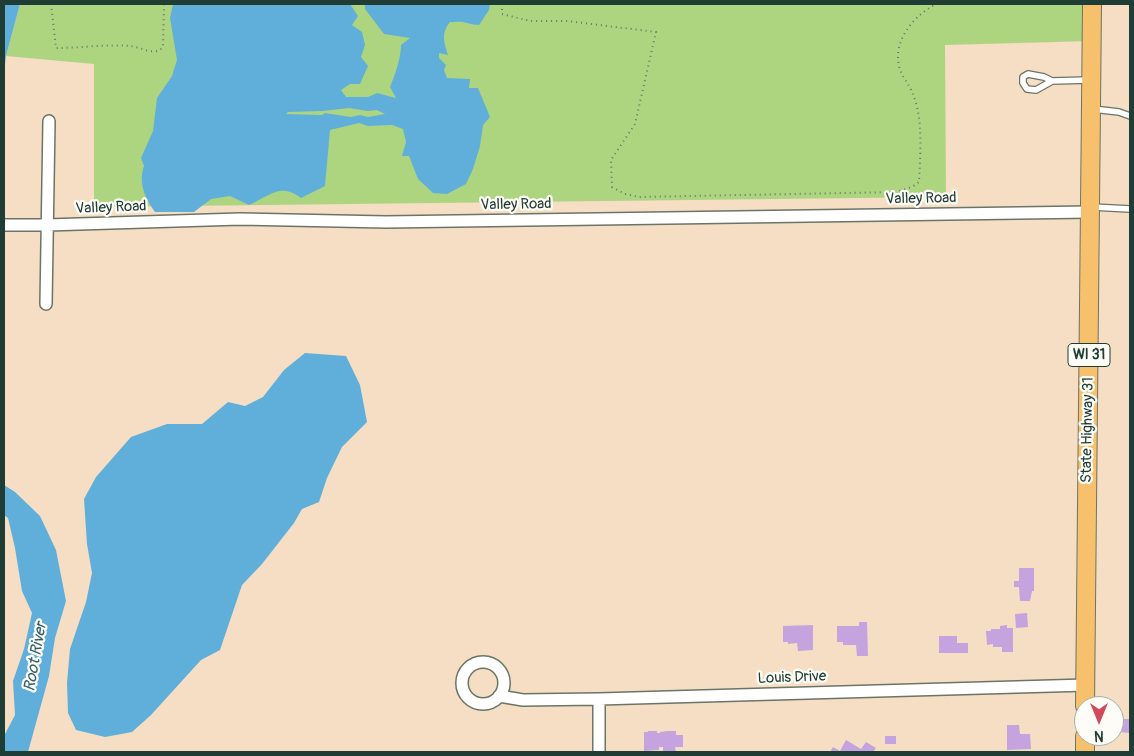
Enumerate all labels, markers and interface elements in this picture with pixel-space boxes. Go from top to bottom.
street label: Valley Road [885,189,957,209]
street label: Valley Road [480,195,552,215]
street label: Valley Road [75,198,147,218]
road number: WI 31 [1068,344,1110,366]
street label: State Highway 31 [1078,377,1098,483]
water label: Root River [20,621,52,693]
street label: Louis Drive [757,668,827,688]
north arrow [1074,696,1124,746]
text: N [1094,727,1104,744]

